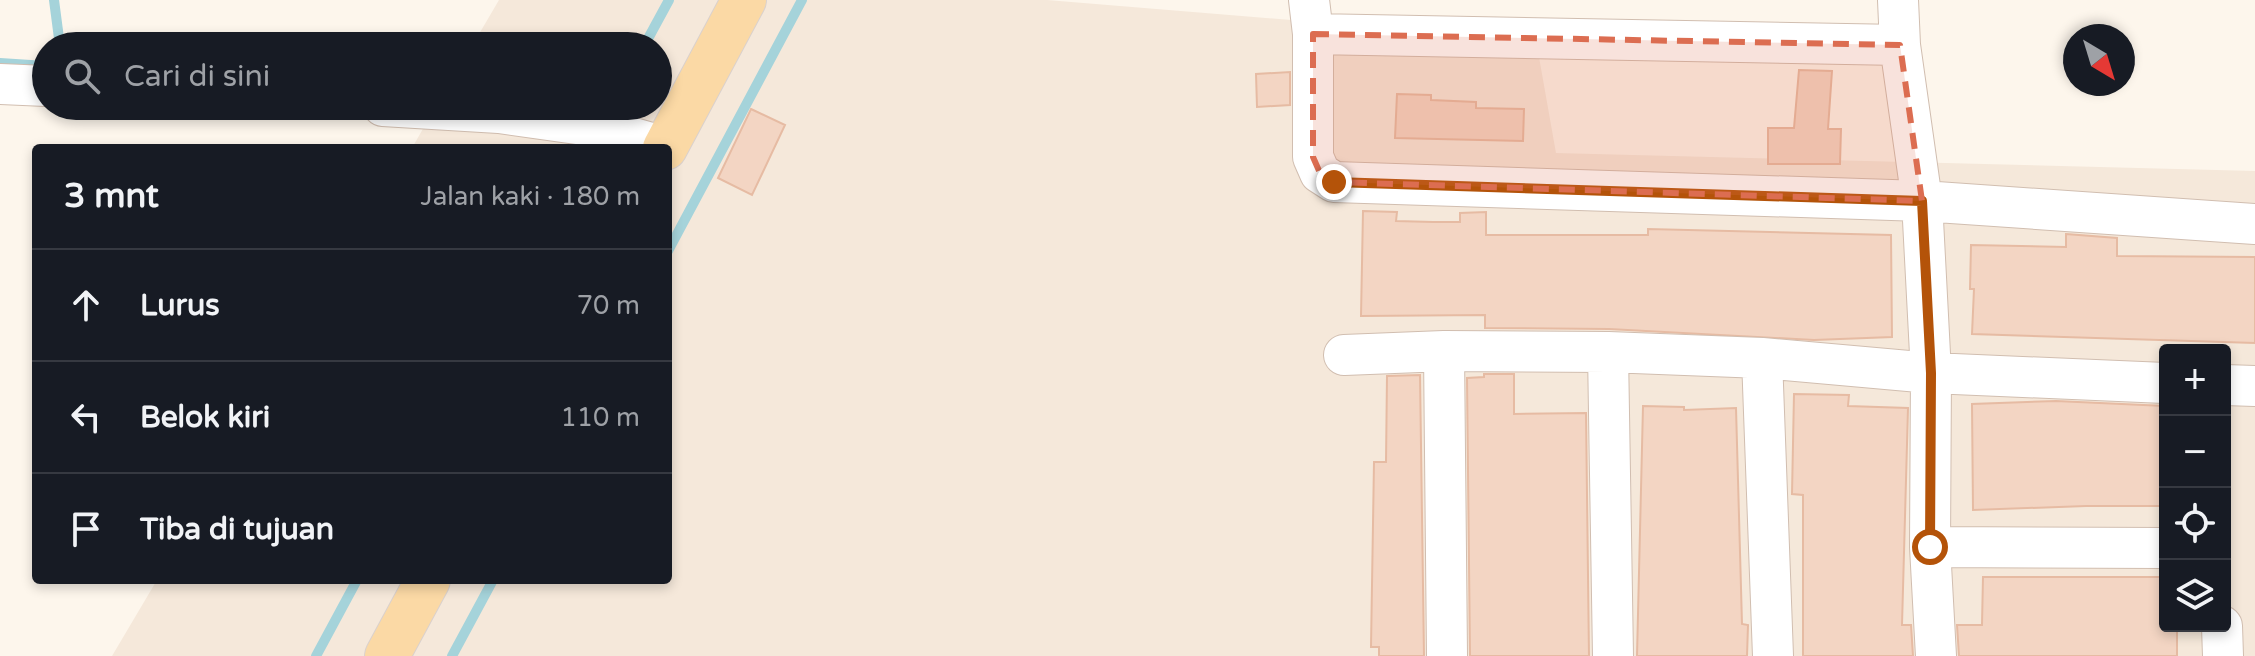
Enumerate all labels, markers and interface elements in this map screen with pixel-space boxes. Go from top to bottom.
north arrow [2063,24,2135,96]
search box [32,32,672,120]
icon: search [60,54,104,98]
text: Cari di sini [124,58,270,95]
route end [1316,164,1352,200]
text: 3 mnt [64,176,159,217]
text: Jalan kaki · 180 m [421,181,640,212]
icon: ahead [64,283,108,327]
text: Lurus [140,287,220,324]
text: 70 m [577,290,640,321]
map controls [2159,344,2231,632]
button: + [2159,344,2231,416]
icon: left [64,395,108,439]
text: Belok kiri [140,399,270,436]
text: 110 m [560,402,640,433]
button: − [2159,416,2231,488]
button: locate [2159,488,2231,560]
icon: arrive [64,507,108,551]
text: Tiba di tujuan [140,511,334,548]
route start [1912,529,1948,565]
button: layers [2159,560,2231,632]

